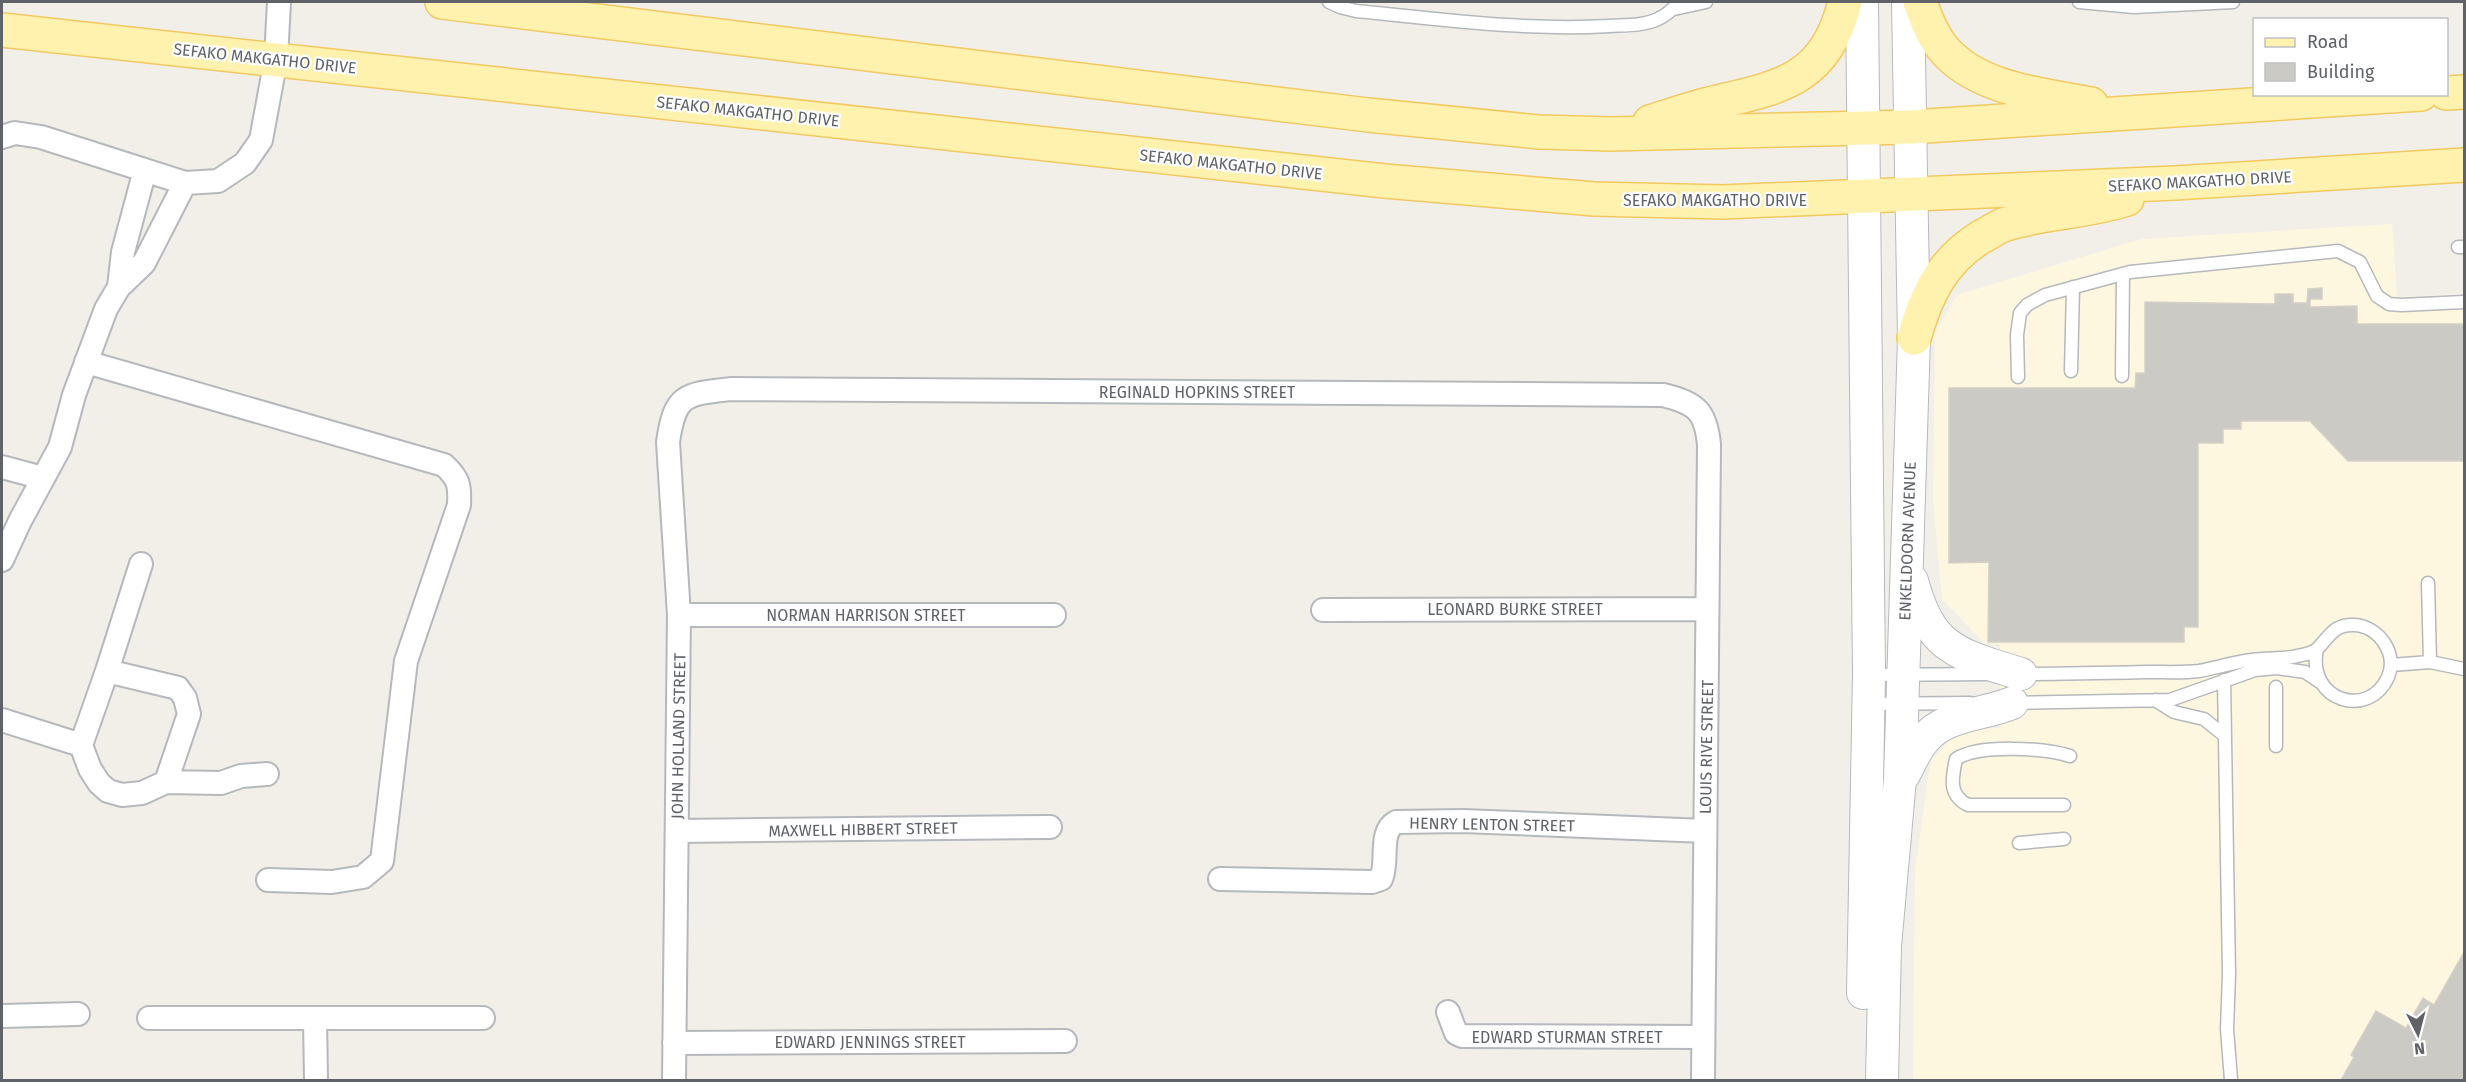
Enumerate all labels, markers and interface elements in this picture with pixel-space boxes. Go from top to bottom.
legend [2253,18,2448,96]
text: Road [2307,31,2349,53]
street label: SEFAKO MAKGATHO DRIVE [172,39,357,78]
text: Building [2307,61,2375,83]
street label: SEFAKO MAKGATHO DRIVE [655,92,840,131]
street label: SEFAKO MAKGATHO DRIVE [1138,145,1323,184]
street label: SEFAKO MAKGATHO DRIVE [2108,167,2292,196]
street label: SEFAKO MAKGATHO DRIVE [1623,191,1807,210]
street label: REGINALD HOPKINS STREET [1099,383,1296,402]
street label: ENKELDOORN AVENUE [1895,461,1920,621]
street label: LEONARD BURKE STREET [1427,600,1604,619]
street label: NORMAN HARRISON STREET [766,606,966,625]
street label: JOHN HOLLAND STREET [668,652,689,819]
street label: LOUIS RIVE STREET [1696,679,1717,814]
street label: HENRY LENTON STREET [1409,814,1576,835]
street label: MAXWELL HIBBERT STREET [768,818,959,841]
north arrow [2388,1004,2448,1064]
street label: EDWARD STURMAN STREET [1472,1028,1663,1047]
street label: EDWARD JENNINGS STREET [774,1033,966,1052]
text: N [2413,1038,2426,1058]

